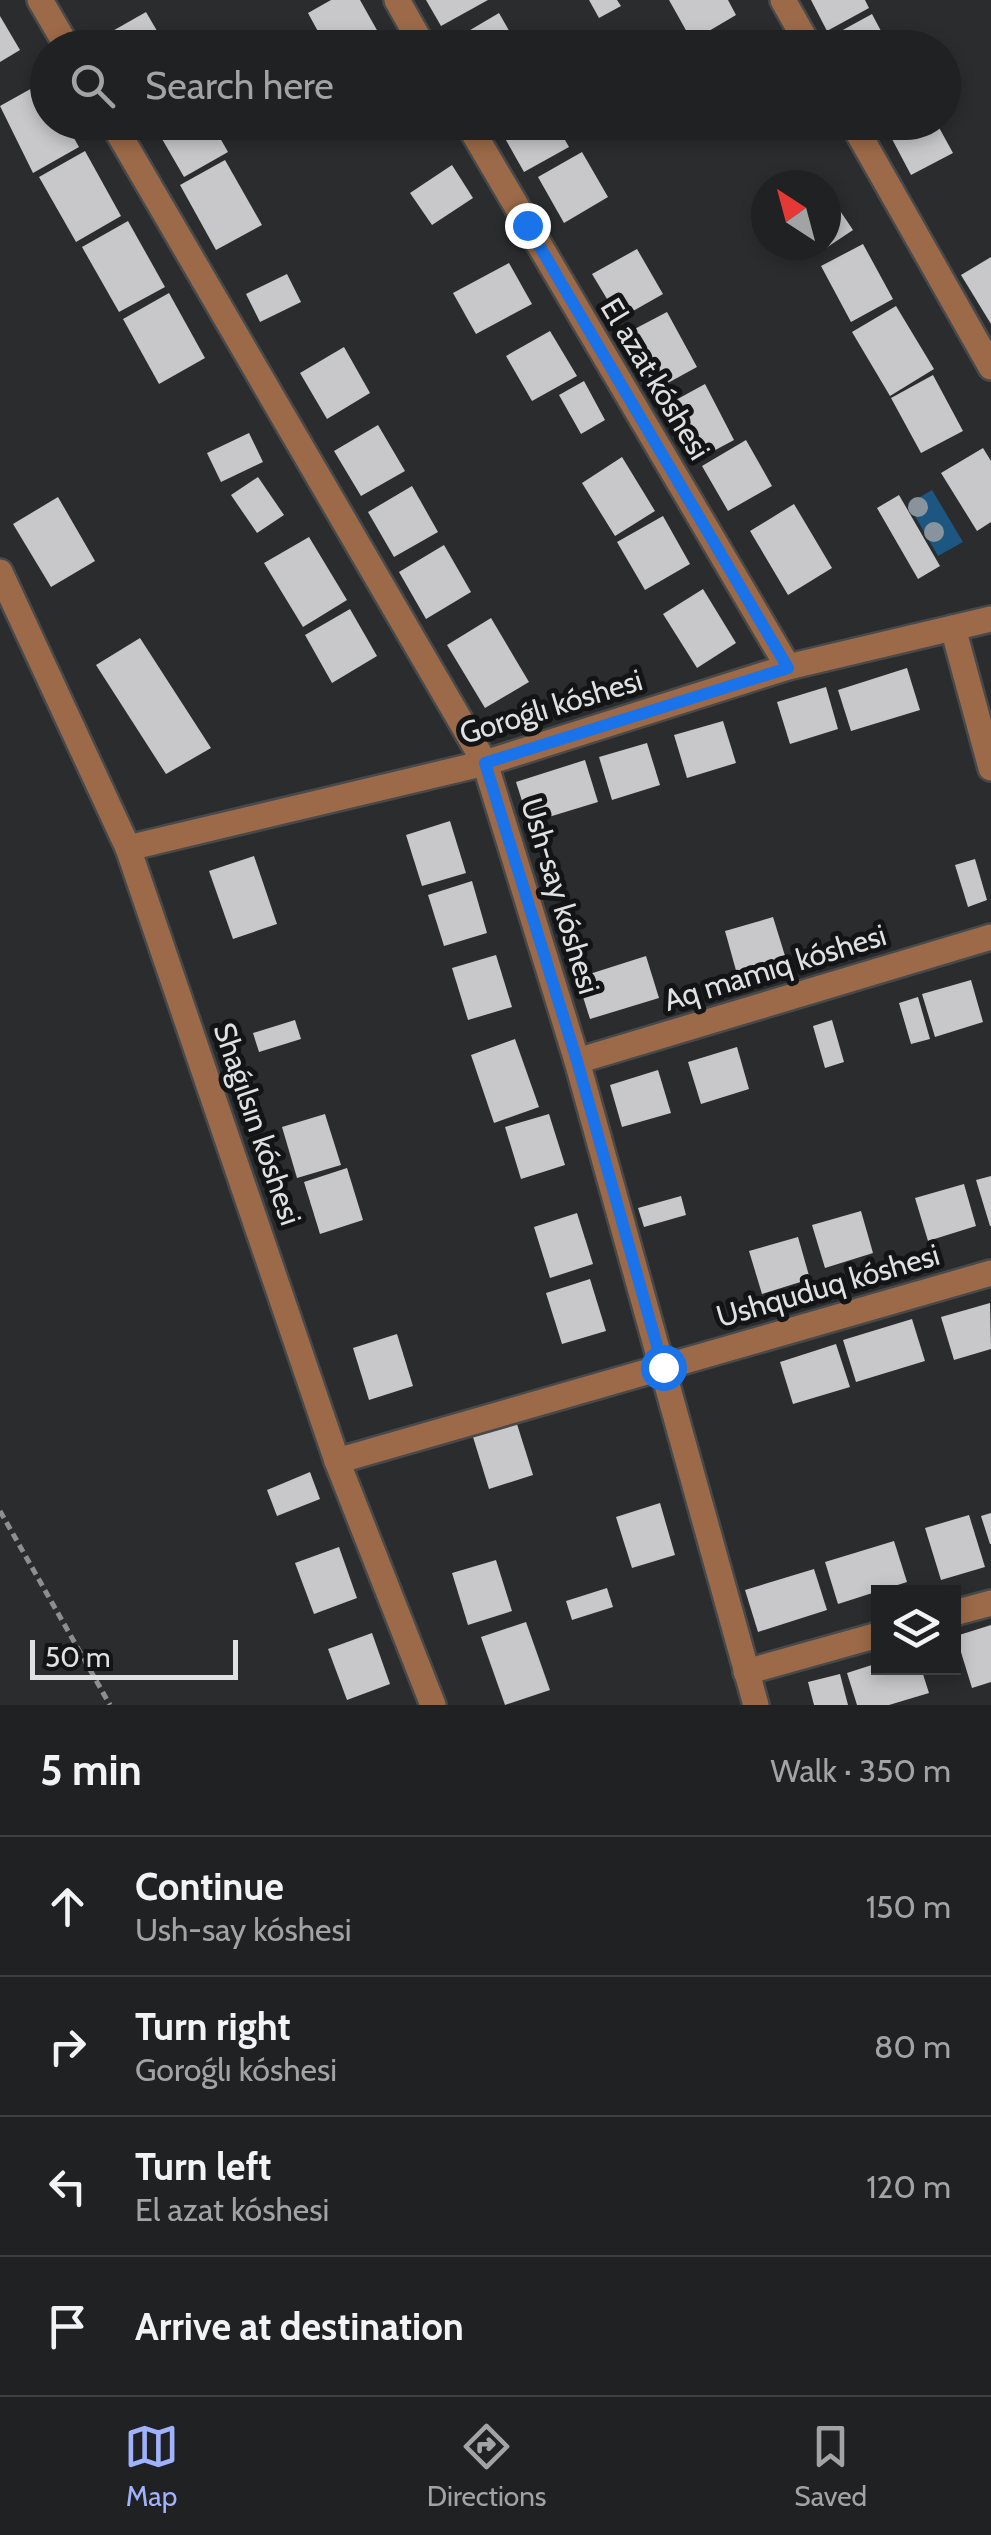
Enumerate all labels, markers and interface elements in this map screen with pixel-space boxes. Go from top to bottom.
search box [30,30,961,140]
icon: search [65,58,120,113]
text: Search here [145,62,334,109]
north arrow [751,170,841,260]
route end [505,203,551,249]
street label: El azat kóshesi [593,291,718,466]
street label: Goroǵlı kóshesi [455,661,647,752]
street label: Ush-say kóshesi [513,793,608,998]
street label: Aq mamıq kóshesi [659,916,891,1019]
street label: Shaǵılsın kóshesi [206,1018,309,1230]
street label: Ushquduq kóshesi [712,1236,944,1335]
route start [641,1345,687,1391]
map controls [871,1585,961,1675]
button: layers [871,1585,961,1675]
scale bar [30,1635,238,1680]
text: 50 m [45,1640,111,1674]
text: 5 min [40,1744,142,1796]
text: Walk · 350 m [771,1751,951,1790]
text: Continue [135,1863,284,1910]
icon: ahead [40,1879,95,1934]
text: 150 m [866,1887,951,1926]
text: Ush-say kóshesi [135,1910,351,1949]
text: Turn right [135,2003,291,2050]
icon: right [40,2019,95,2074]
text: 80 m [874,2027,951,2066]
text: Goroǵlı kóshesi [135,2050,337,2089]
text: Turn left [135,2143,271,2190]
icon: left [40,2159,95,2214]
text: 120 m [866,2167,951,2206]
text: El azat kóshesi [135,2190,329,2229]
icon: arrive [40,2299,95,2354]
text: Arrive at destination [135,2303,464,2350]
tab: Map [124,2419,179,2513]
tab: Directions [427,2419,546,2513]
tab: Saved [794,2419,867,2513]

